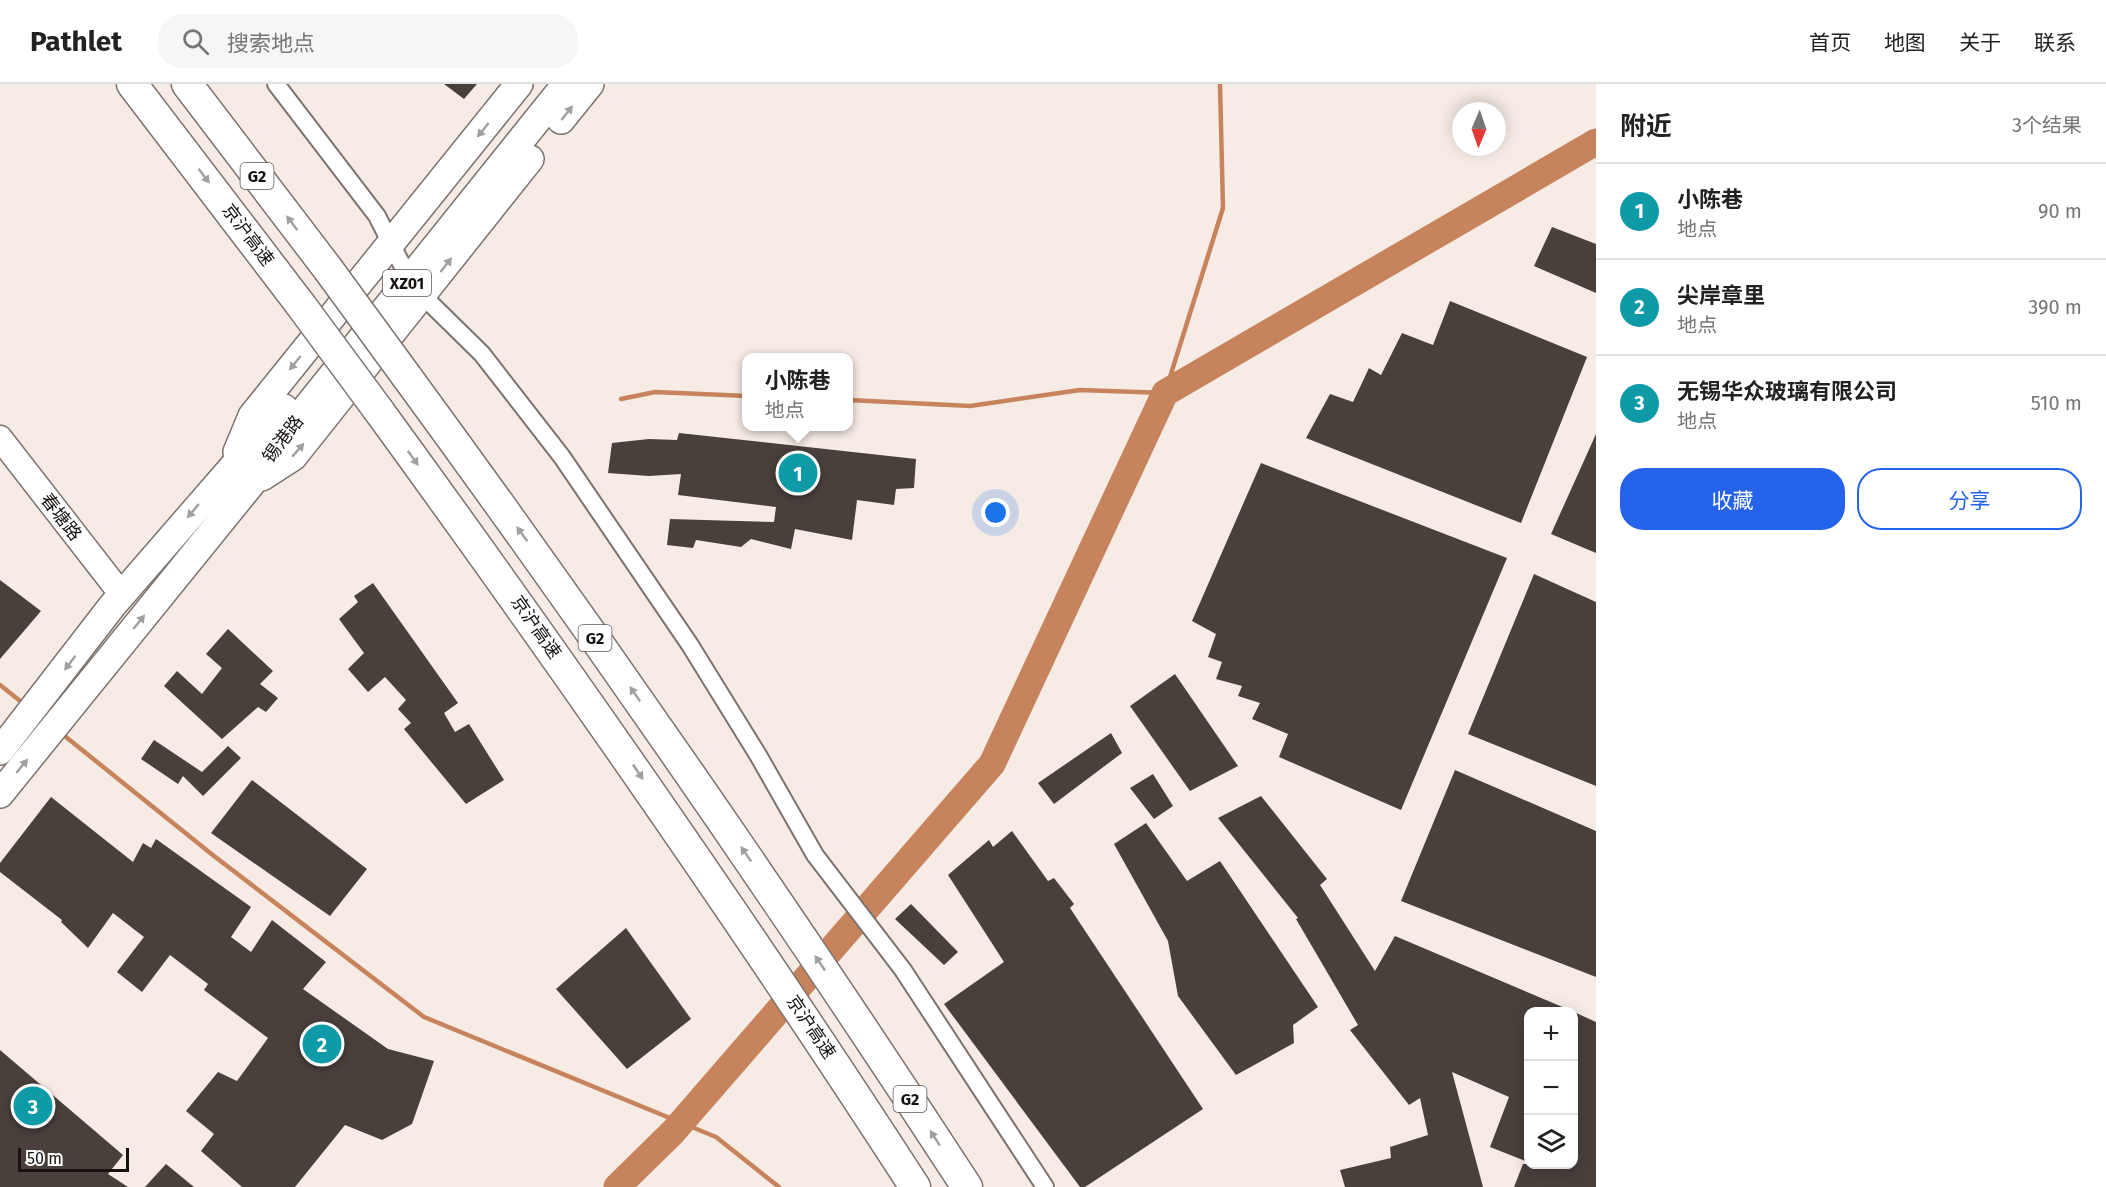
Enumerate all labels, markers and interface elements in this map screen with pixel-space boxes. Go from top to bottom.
search box [158,14,578,68]
text: Pathlet [30,25,122,58]
icon: search [179,25,212,58]
text: 搜索地点 [227,30,315,57]
text: 首页 [1809,30,1851,56]
text: 地图 [1884,30,1926,56]
text: 关于 [1959,30,2001,56]
text: 联系 [2034,30,2076,56]
north arrow [1452,102,1506,156]
one-way arrow [560,105,573,120]
text: 附近 [1620,111,1672,142]
text: 3个结果 [2012,113,2082,137]
one-way arrow [477,122,489,137]
road number: G2 [240,163,274,189]
one-way arrow [197,169,209,184]
text: 小陈巷 [1677,186,1743,213]
text: 1 [1635,199,1644,223]
text: 90 m [2038,199,2082,223]
street label: 京沪高速 [218,200,278,270]
one-way arrow [287,215,299,230]
text: 地点 [1677,217,1717,241]
one-way arrow [439,258,451,273]
road number: XZ01 [383,270,431,296]
text: 尖岸章里 [1677,282,1765,309]
text: 2 [1634,295,1645,319]
text: 390 m [2028,295,2082,319]
text: 地点 [1677,313,1717,337]
popup [742,353,853,431]
one-way arrow [289,356,301,371]
text: 小陈巷 [764,367,831,394]
text: 无锡华众玻璃有限公司 [1677,378,1897,405]
text: 3 [1634,391,1645,415]
text: 510 m [2031,391,2082,415]
text: 地点 [764,398,804,422]
text: 地点 [1677,409,1717,433]
street label: 锡港路 [258,411,308,467]
one-way arrow [291,443,305,458]
pin: 1 [778,450,818,496]
one-way arrow [407,451,419,466]
button: 收藏 [1620,468,1845,530]
button: 分享 [1857,468,2082,530]
street label: 春塘路 [36,489,86,545]
your location [981,498,1010,527]
one-way arrow [186,504,200,519]
one-way arrow [516,527,528,543]
street label: 京沪高速 [506,591,566,663]
one-way arrow [132,615,145,630]
road number: G2 [578,625,612,651]
one-way arrow [64,654,76,670]
one-way arrow [629,686,641,702]
one-way arrow [16,758,29,774]
one-way arrow [632,763,643,780]
one-way arrow [741,846,752,862]
one-way arrow [815,955,826,971]
street label: 京沪高速 [782,991,840,1063]
map controls [1524,1007,1578,1169]
button: + [1524,1007,1578,1061]
pin: 2 [302,1022,342,1066]
button: − [1524,1061,1578,1115]
pin: 3 [14,1084,52,1128]
road number: G2 [894,1086,926,1112]
button: layers [1524,1115,1578,1169]
one-way arrow [929,1130,940,1146]
scale bar [18,1145,129,1172]
text: 50 m [27,1149,62,1168]

